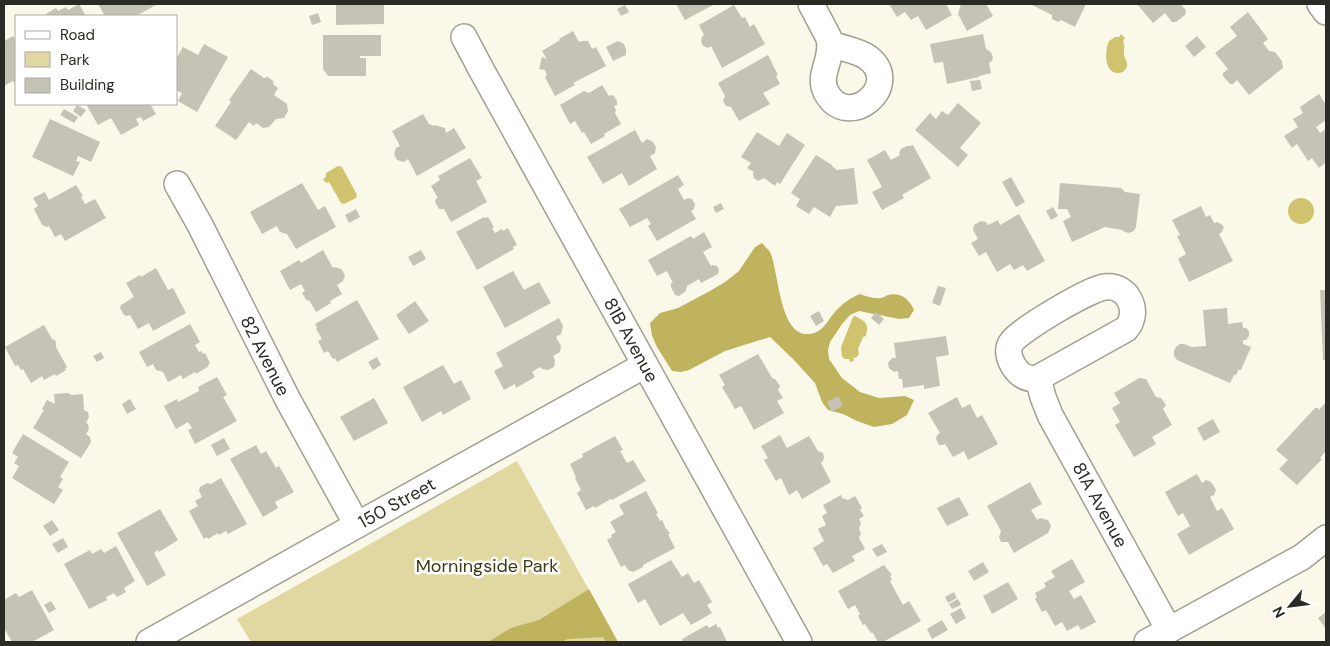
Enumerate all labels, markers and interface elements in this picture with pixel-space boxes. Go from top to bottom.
legend [15,15,178,105]
text: Road [60,25,95,45]
text: Park [60,50,90,70]
text: Building [60,75,115,95]
street label: 81B Avenue [598,294,664,386]
street label: 82 Avenue [235,312,295,400]
street label: 81A Avenue [1067,458,1133,552]
street label: 150 Street [354,472,440,534]
park label: Morningside Park [416,554,558,578]
north arrow [1265,581,1315,631]
text: N [1268,603,1289,621]

